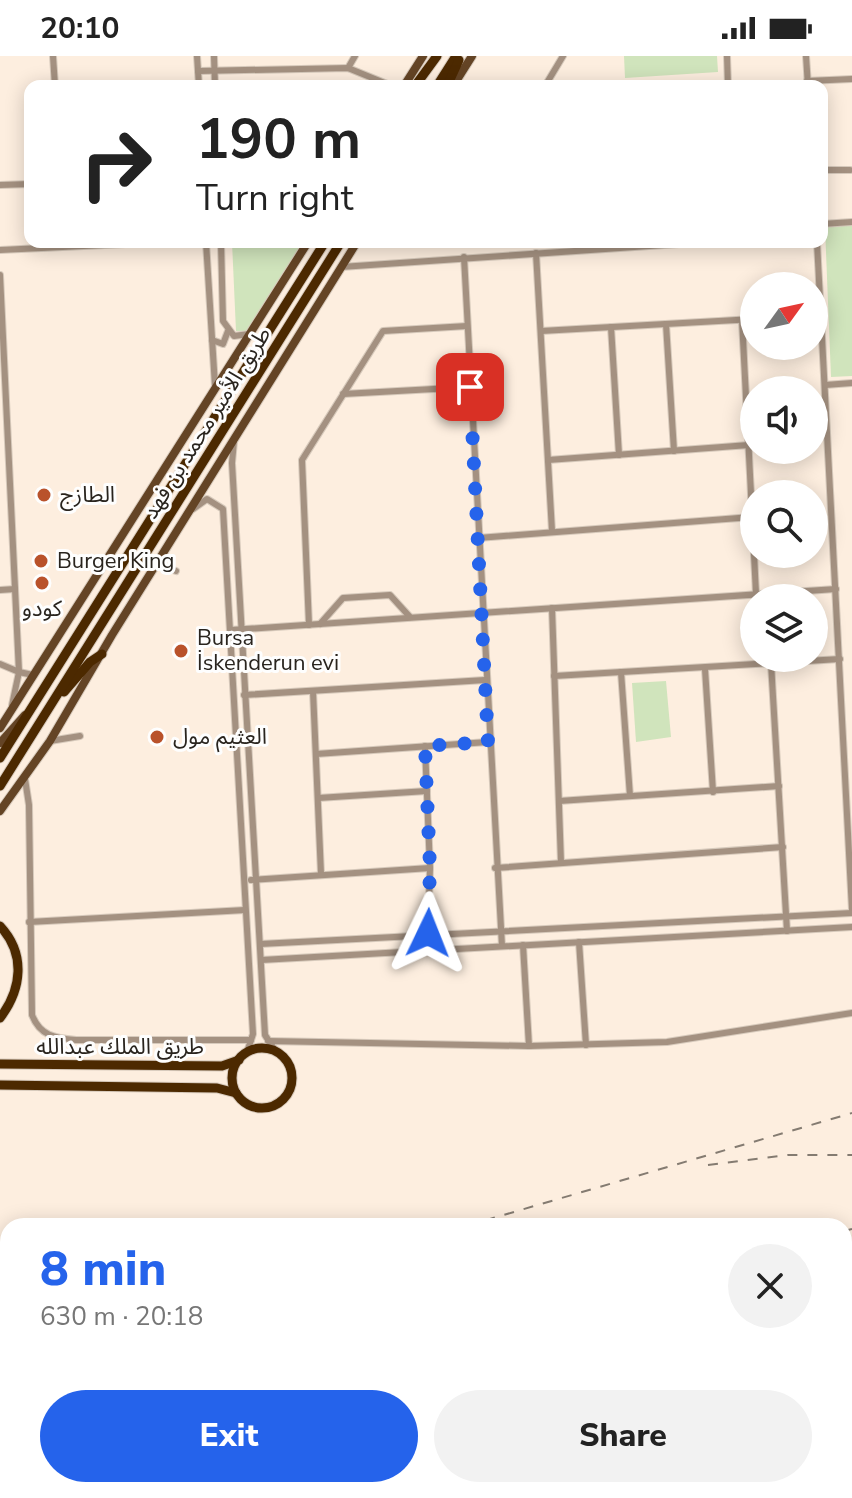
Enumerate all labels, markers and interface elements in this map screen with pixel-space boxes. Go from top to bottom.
text: 20:10 [40,8,119,49]
text: 190 m [196,101,361,178]
icon: right [64,112,168,216]
text: Turn right [196,174,353,223]
north arrow [740,272,828,360]
map controls [740,272,828,672]
street label: طريق الأمير محمد بن فهد [136,321,278,525]
pin [436,353,504,421]
icon: arrive [448,365,492,409]
button: sound [740,376,828,464]
place label: الطازج [60,480,115,511]
button: search [740,480,828,568]
marker: الطازج [35,486,53,504]
place label: Burger King [57,546,174,576]
marker: Burger King [32,552,50,570]
marker: كودو [33,574,51,592]
button: layers [740,584,828,672]
place label: كودو [22,594,63,624]
place label: Bursa İskenderun evi [197,623,339,678]
marker: Bursa İskenderun evi [172,642,190,660]
place label: العثيم مول [173,722,267,753]
marker: العثيم مول [148,728,166,746]
position arrow [386,891,470,975]
street label: طريق الملك عبدالله [36,1032,204,1062]
text: 8 min [40,1236,166,1302]
button: close [728,1244,812,1328]
text: 630 m · 20:18 [40,1299,203,1334]
button: Exit [40,1390,418,1482]
button: Share [434,1390,812,1482]

